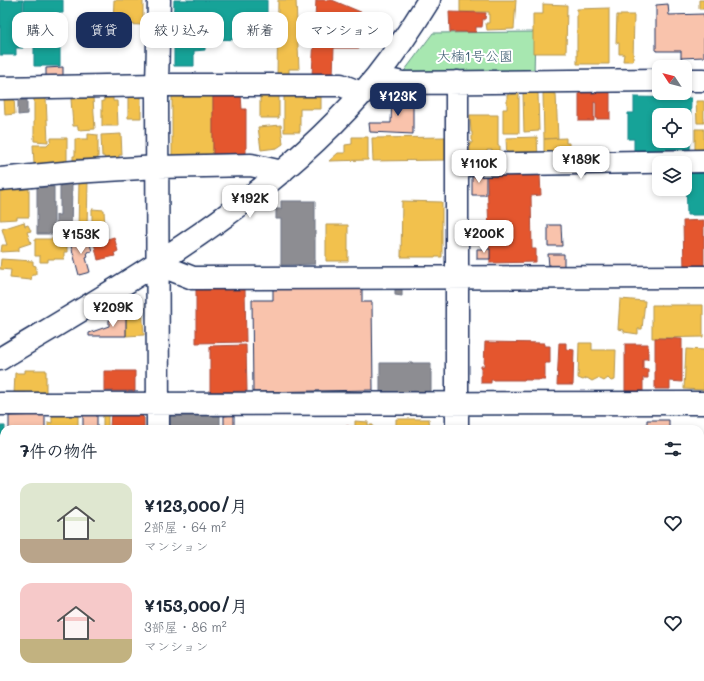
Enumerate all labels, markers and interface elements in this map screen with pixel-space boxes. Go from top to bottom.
chip: 購入 [12,12,68,48]
chip: 賃貸 [76,12,132,48]
chip: 絞り込み [140,12,224,48]
chip: 新着 [232,12,288,48]
chip: マンション [296,12,393,48]
park label: 大楠1号公園 [437,46,513,65]
north arrow [652,60,692,100]
map controls [652,60,692,196]
pin: ¥123K [370,83,426,117]
text: ¥123K [379,87,417,104]
button: locate [652,108,692,148]
pin: ¥189K [553,146,609,180]
pin: ¥110K [451,150,507,184]
text: ¥189K [562,150,600,167]
text: ¥110K [461,154,497,171]
button: layers [652,156,692,196]
pin: ¥192K [222,185,278,219]
text: ¥192K [231,189,269,206]
pin: ¥200K [456,220,512,254]
pin: ¥153K [53,221,109,255]
text: ¥200K [463,224,505,241]
text: ¥153K [62,225,100,242]
pin: ¥209K [85,294,141,328]
text: ¥209K [93,298,133,315]
icon: filters [662,438,684,460]
text: 7件の物件 [20,439,97,461]
text: ¥123,000/月 [144,494,247,516]
icon: home [52,499,100,547]
icon: heart [662,512,684,534]
text: 2部屋 · 64 m² [144,518,226,535]
text: マンション [144,537,208,554]
text: ¥153,000/月 [144,594,248,616]
icon: home [52,599,100,647]
icon: heart [662,612,684,634]
text: 3部屋 · 86 m² [144,618,227,635]
text: マンション [144,637,208,654]

